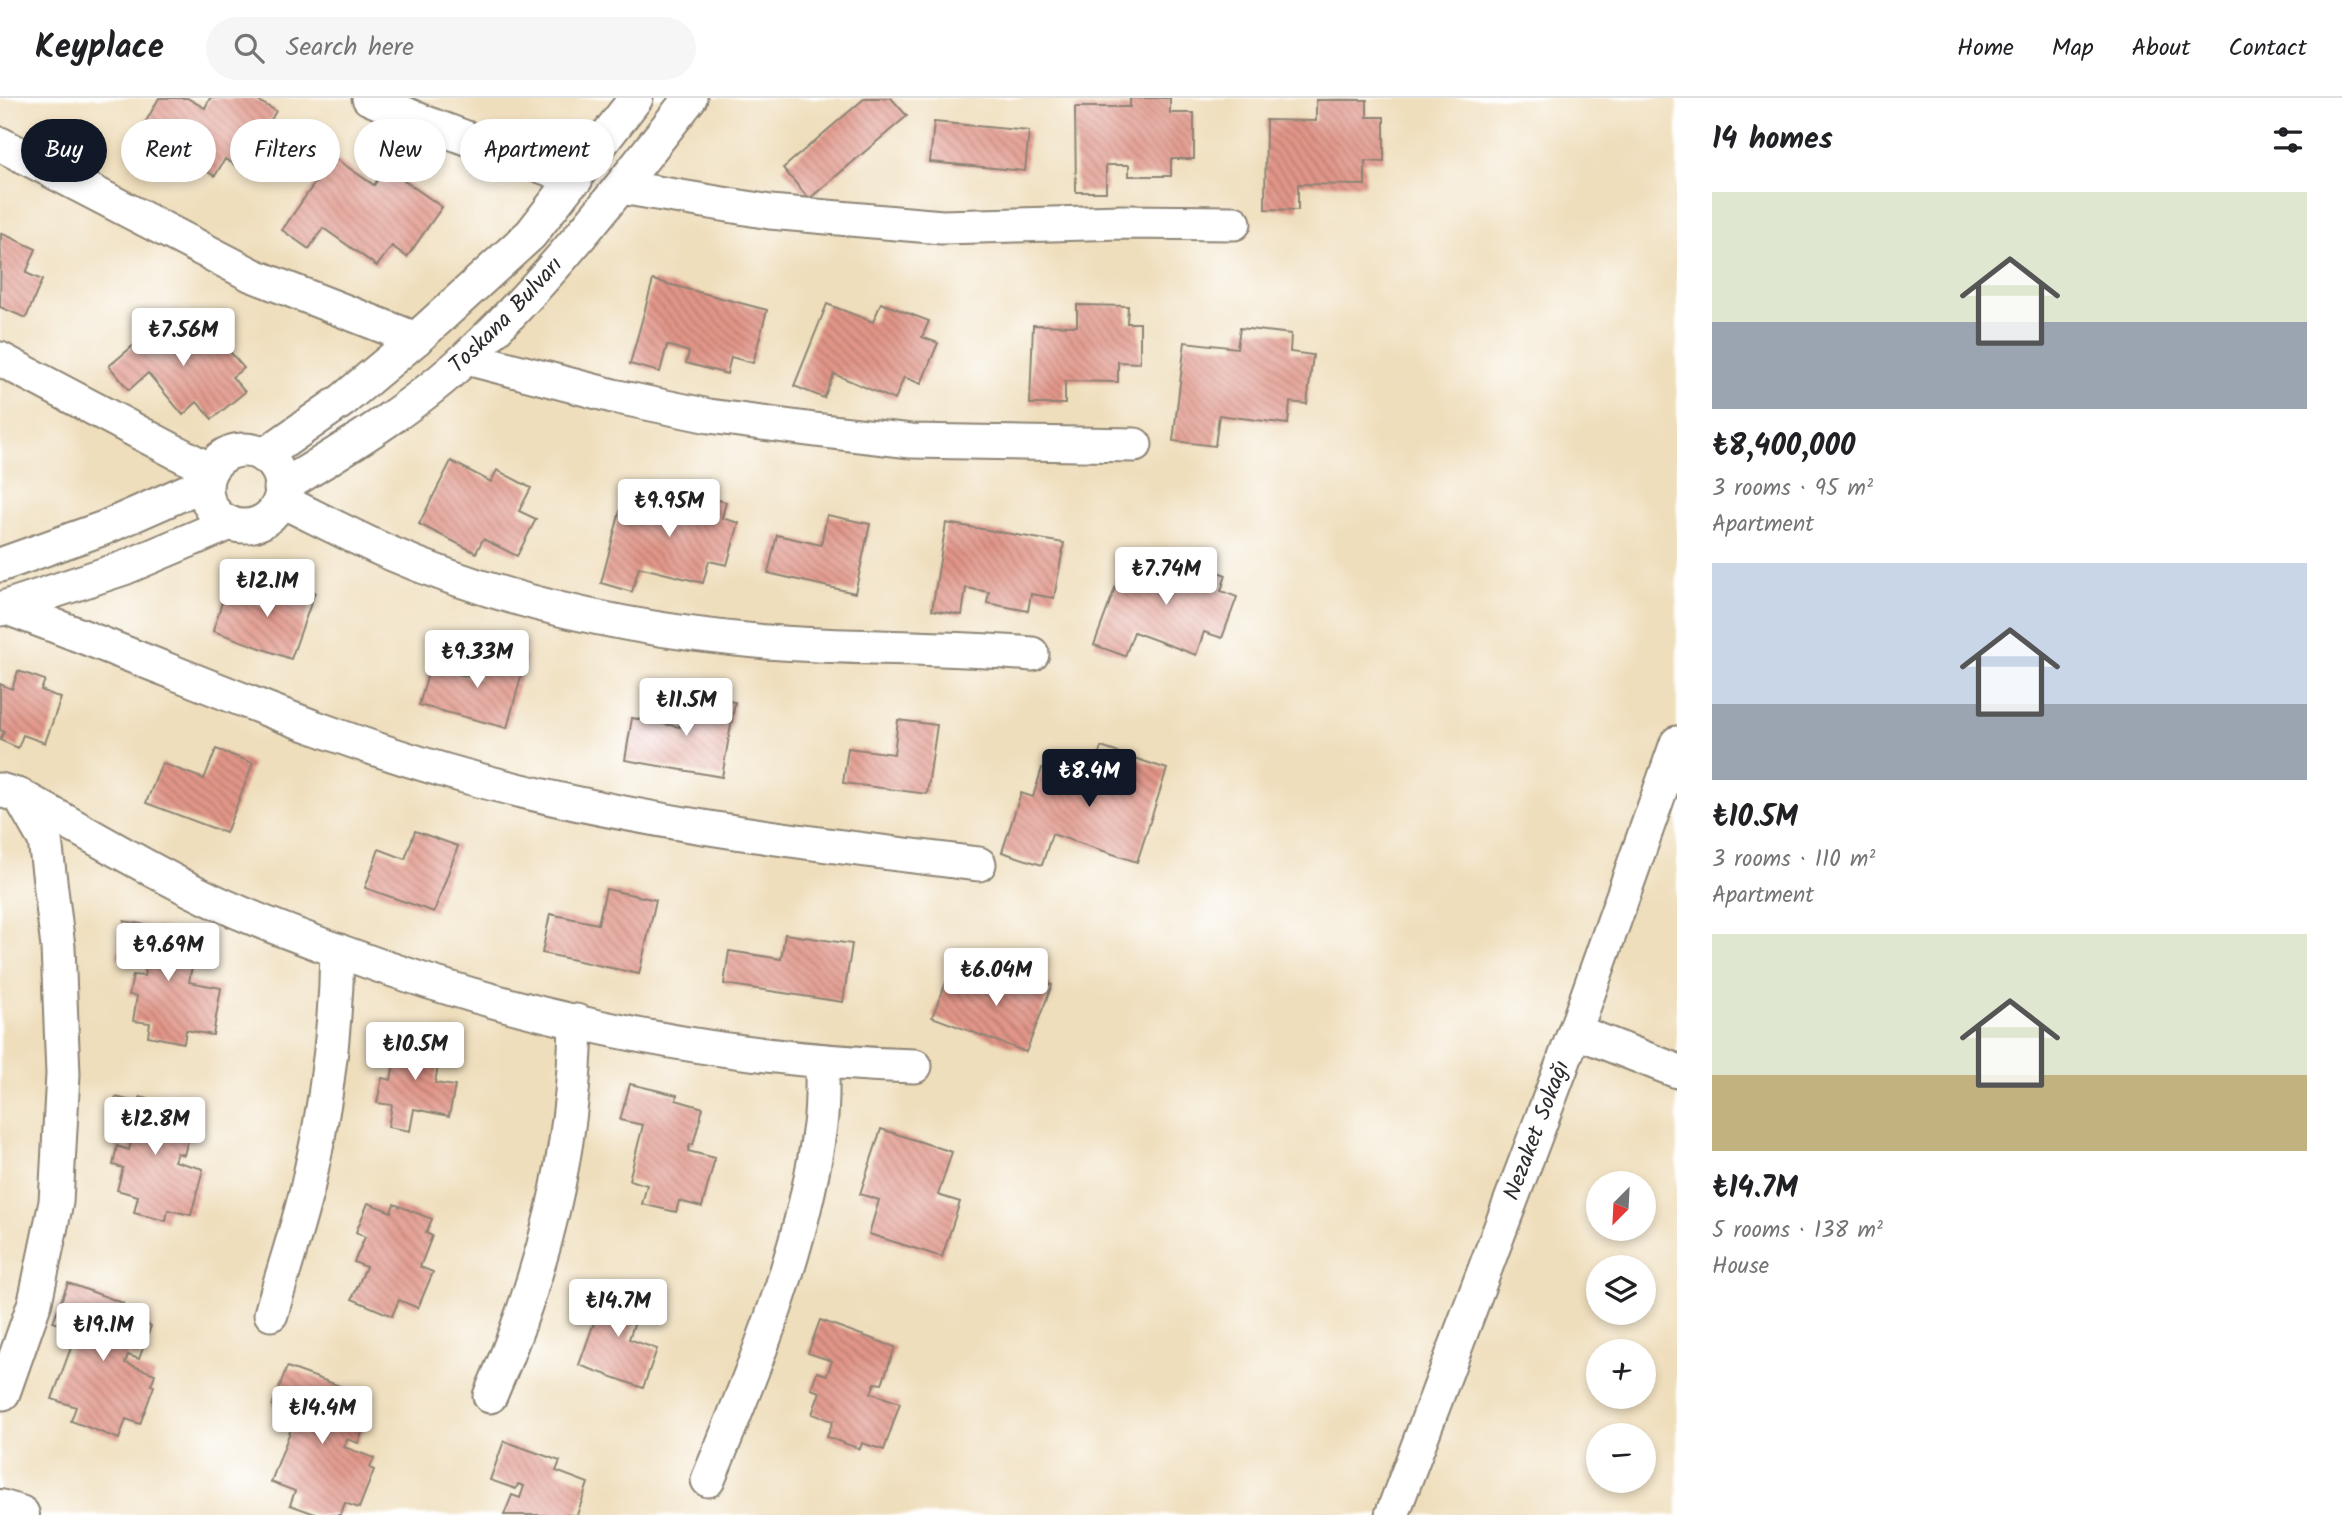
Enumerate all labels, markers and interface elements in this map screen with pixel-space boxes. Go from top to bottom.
search box [206,17,696,80]
text: Keyplace [35,22,164,75]
text: Search here [286,27,414,69]
icon: search [230,29,268,67]
text: Home [1957,29,2014,68]
text: Map [2052,29,2094,68]
text: About [2132,29,2190,68]
text: Contact [2228,29,2307,68]
text: 14 homes [1712,116,1833,164]
chip: Buy [21,119,107,182]
chip: Rent [121,119,216,182]
chip: Filters [230,119,340,182]
chip: New [354,119,446,182]
chip: Apartment [460,119,614,182]
icon: filters [2269,121,2307,159]
icon: home [1947,238,2073,364]
street label: Toskana Bulvarı [441,249,572,383]
pin: ₺7.56M [126,308,240,368]
text: ₺7.56M [148,313,218,349]
text: ₺8,400,000 [1712,423,1855,471]
text: 3 rooms · 95 m² [1712,471,1873,507]
pin: ₺9.95M [612,480,726,539]
text: ₺9.95M [634,484,704,520]
text: Apartment [1712,507,1814,543]
pin: ₺7.74M [1109,547,1223,607]
text: ₺7.74M [1131,552,1201,588]
pin: ₺12.1M [210,560,324,619]
text: ₺12.1M [236,564,298,600]
icon: home [1947,609,2073,735]
pin: ₺9.33M [420,630,534,690]
text: ₺9.33M [441,635,513,671]
pin: ₺11.5M [629,678,743,738]
text: ₺11.5M [655,683,717,719]
pin: ₺8.4M [1040,750,1138,809]
text: ₺8.4M [1058,754,1120,790]
text: ₺10.5M [1712,794,1798,842]
text: 3 rooms · 110 m² [1712,842,1875,878]
text: Apartment [1712,878,1814,914]
pin: ₺9.69M [111,924,225,983]
text: ₺9.69M [132,928,204,964]
pin: ₺6.04M [939,948,1053,1008]
text: ₺6.04M [960,953,1032,989]
icon: home [1947,980,2073,1106]
pin: ₺10.5M [358,1023,472,1082]
text: ₺10.5M [382,1027,448,1063]
street label: Nezaket Sokağı [1494,1055,1580,1206]
pin: ₺12.8M [98,1098,212,1157]
text: ₺12.8M [120,1102,190,1138]
text: ₺14.7M [1712,1165,1798,1213]
north arrow [1586,1171,1656,1241]
map controls [1586,1171,1656,1493]
text: 5 rooms · 138 m² [1712,1213,1883,1249]
text: House [1712,1249,1769,1285]
button: layers [1586,1255,1656,1325]
pin: ₺14.7M [561,1280,675,1339]
text: ₺14.7M [585,1284,651,1320]
pin: ₺19.1M [46,1304,160,1363]
text: ₺19.1M [72,1308,134,1344]
button: + [1586,1339,1656,1409]
pin: ₺14.4M [265,1386,379,1446]
text: ₺14.4M [288,1391,356,1427]
button: − [1586,1423,1656,1493]

